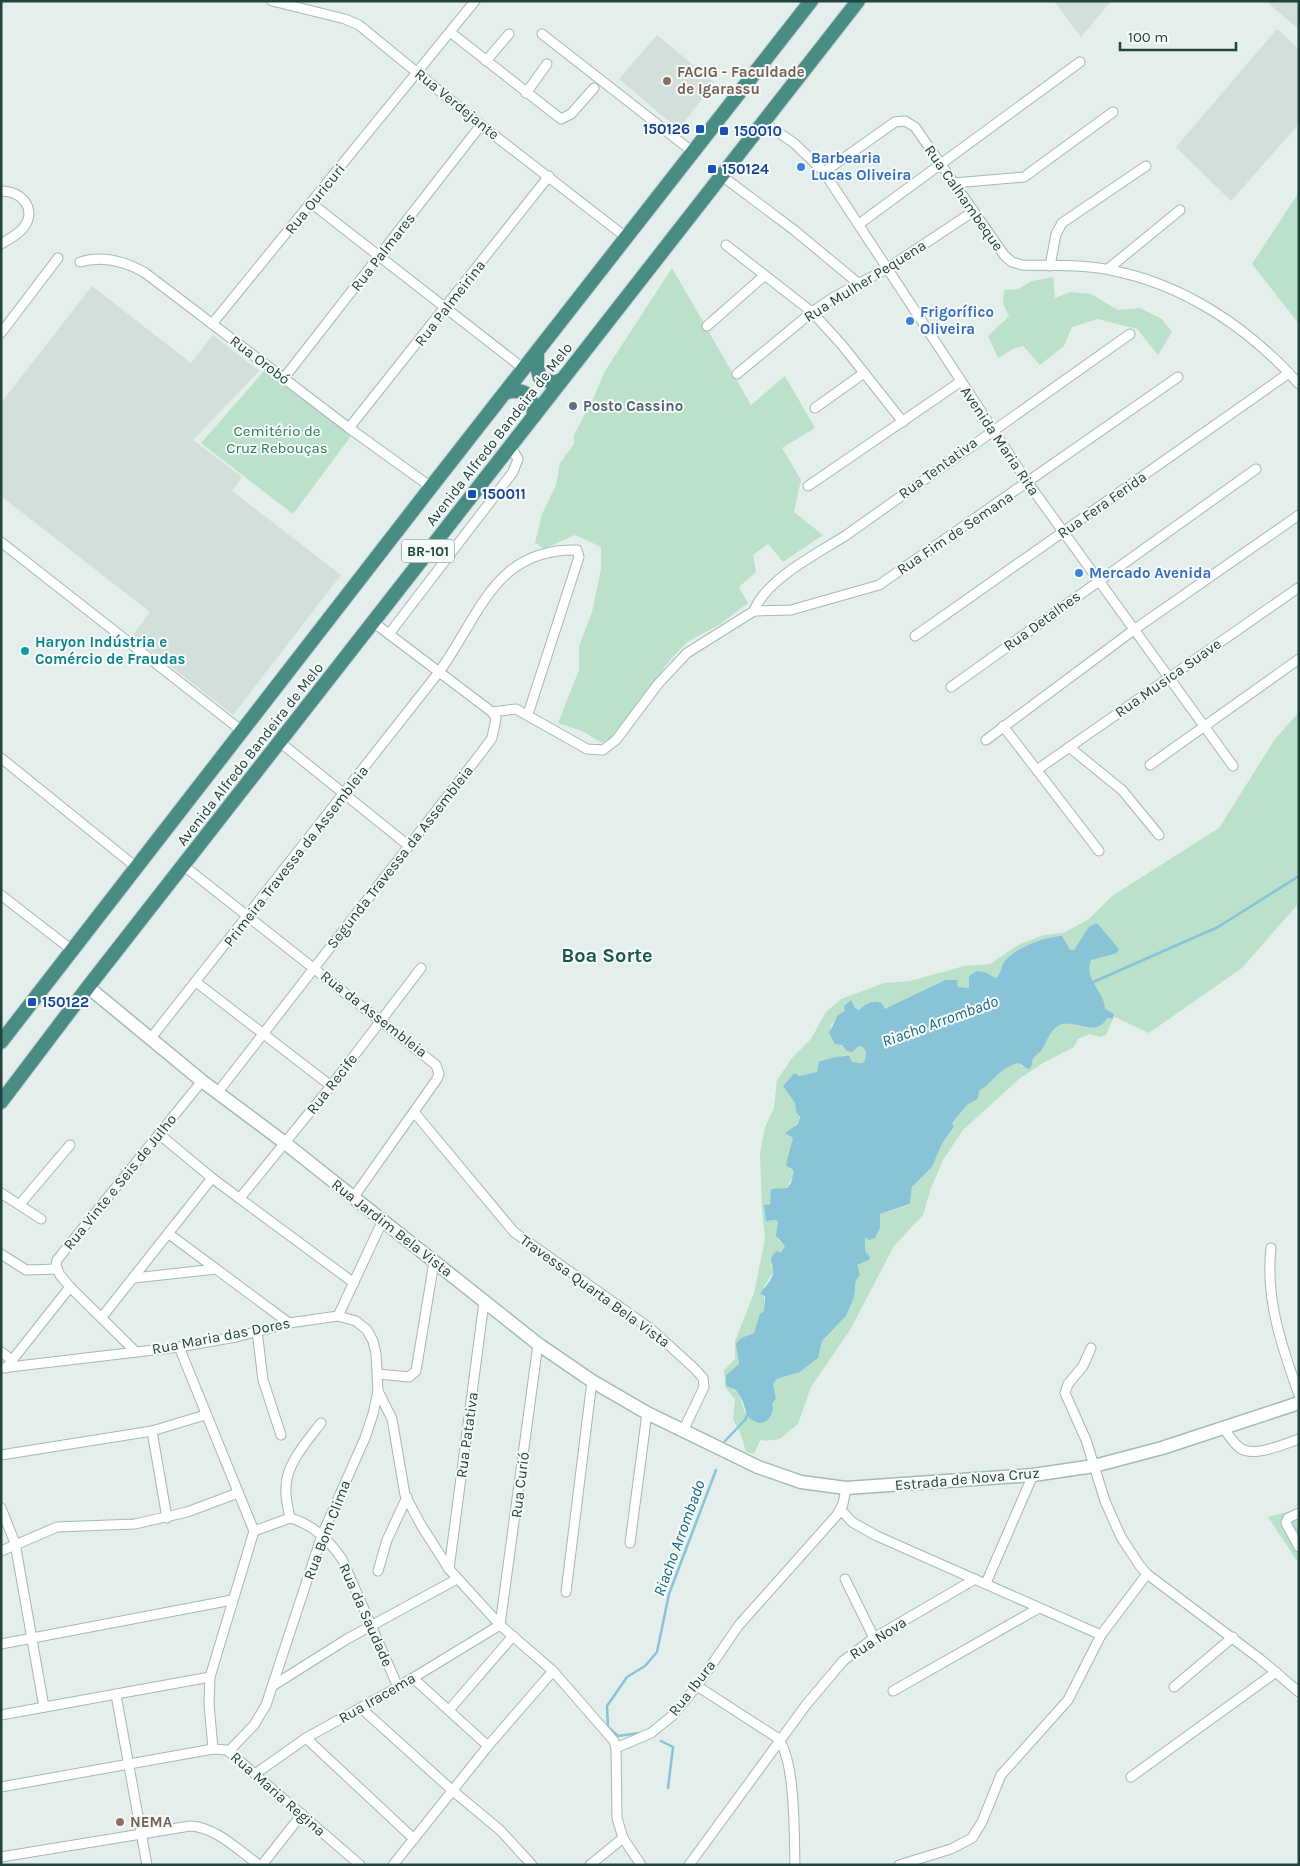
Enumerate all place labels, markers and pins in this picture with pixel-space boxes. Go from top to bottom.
place label: FACIG - Faculdade de Igarassu [677,63,805,98]
marker: FACIG - Faculdade de Igarassu [661,75,673,87]
place label: 150126 [643,120,690,138]
place label: 150010 [734,122,782,140]
marker: 150126 [694,123,706,135]
marker: 150010 [718,125,730,137]
place label: Barbearia Lucas Oliveira [811,149,911,184]
place label: 150124 [722,160,769,178]
marker: Barbearia Lucas Oliveira [795,161,807,173]
marker: 150124 [706,163,718,175]
place label: Frigorífico Oliveira [920,303,994,338]
marker: Frigorífico Oliveira [904,315,916,327]
place label: Posto Cassino [583,397,683,415]
marker: Posto Cassino [567,400,579,412]
place label: 150011 [482,485,526,503]
marker: 150011 [466,488,478,500]
place label: Mercado Avenida [1089,564,1211,582]
marker: Mercado Avenida [1073,567,1085,579]
place label: Haryon Indústria e Comércio de Fraudas [35,633,185,668]
marker: Haryon Indústria e Comércio de Fraudas [19,645,31,657]
place label: 150122 [42,993,89,1011]
marker: 150122 [26,996,38,1008]
place label: NEMA [130,1813,173,1831]
marker: NEMA [114,1816,126,1828]

